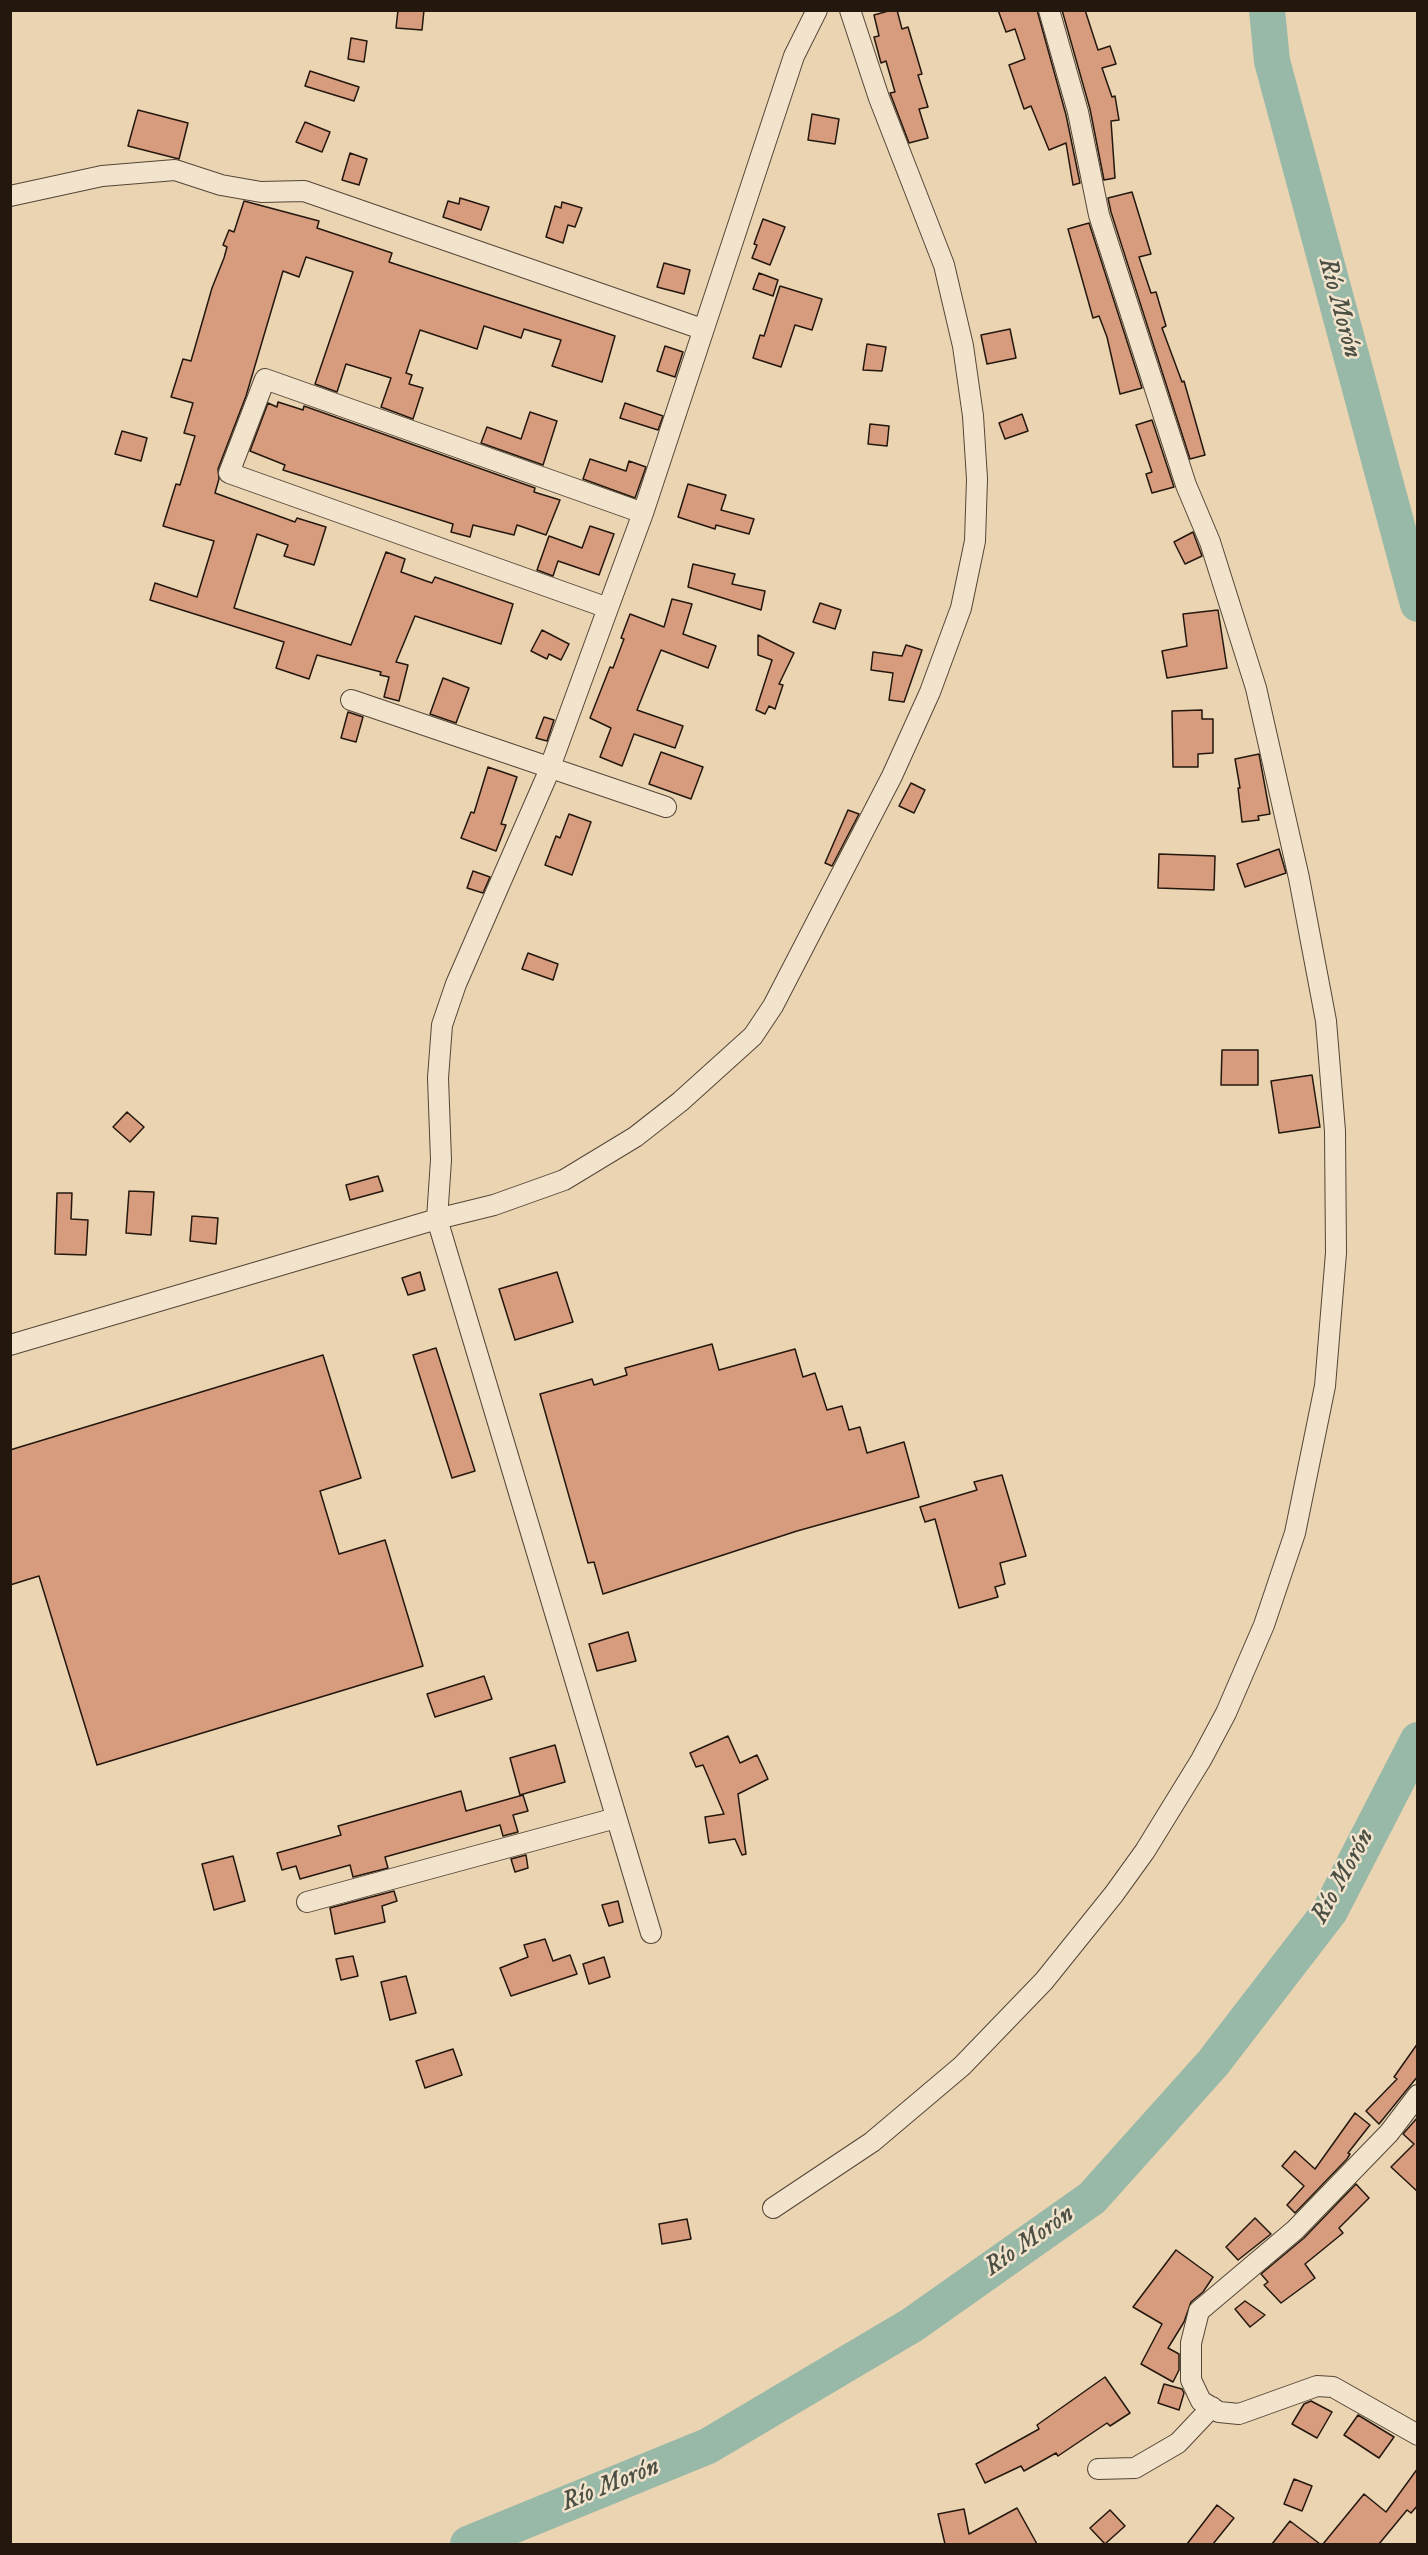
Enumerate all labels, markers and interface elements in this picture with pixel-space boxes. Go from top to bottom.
water label: Río Morón [1310,254,1366,362]
water label: Río Morón [1305,1824,1383,1930]
water label: Río Morón [979,2200,1081,2284]
water label: Río Morón [557,2452,665,2520]

